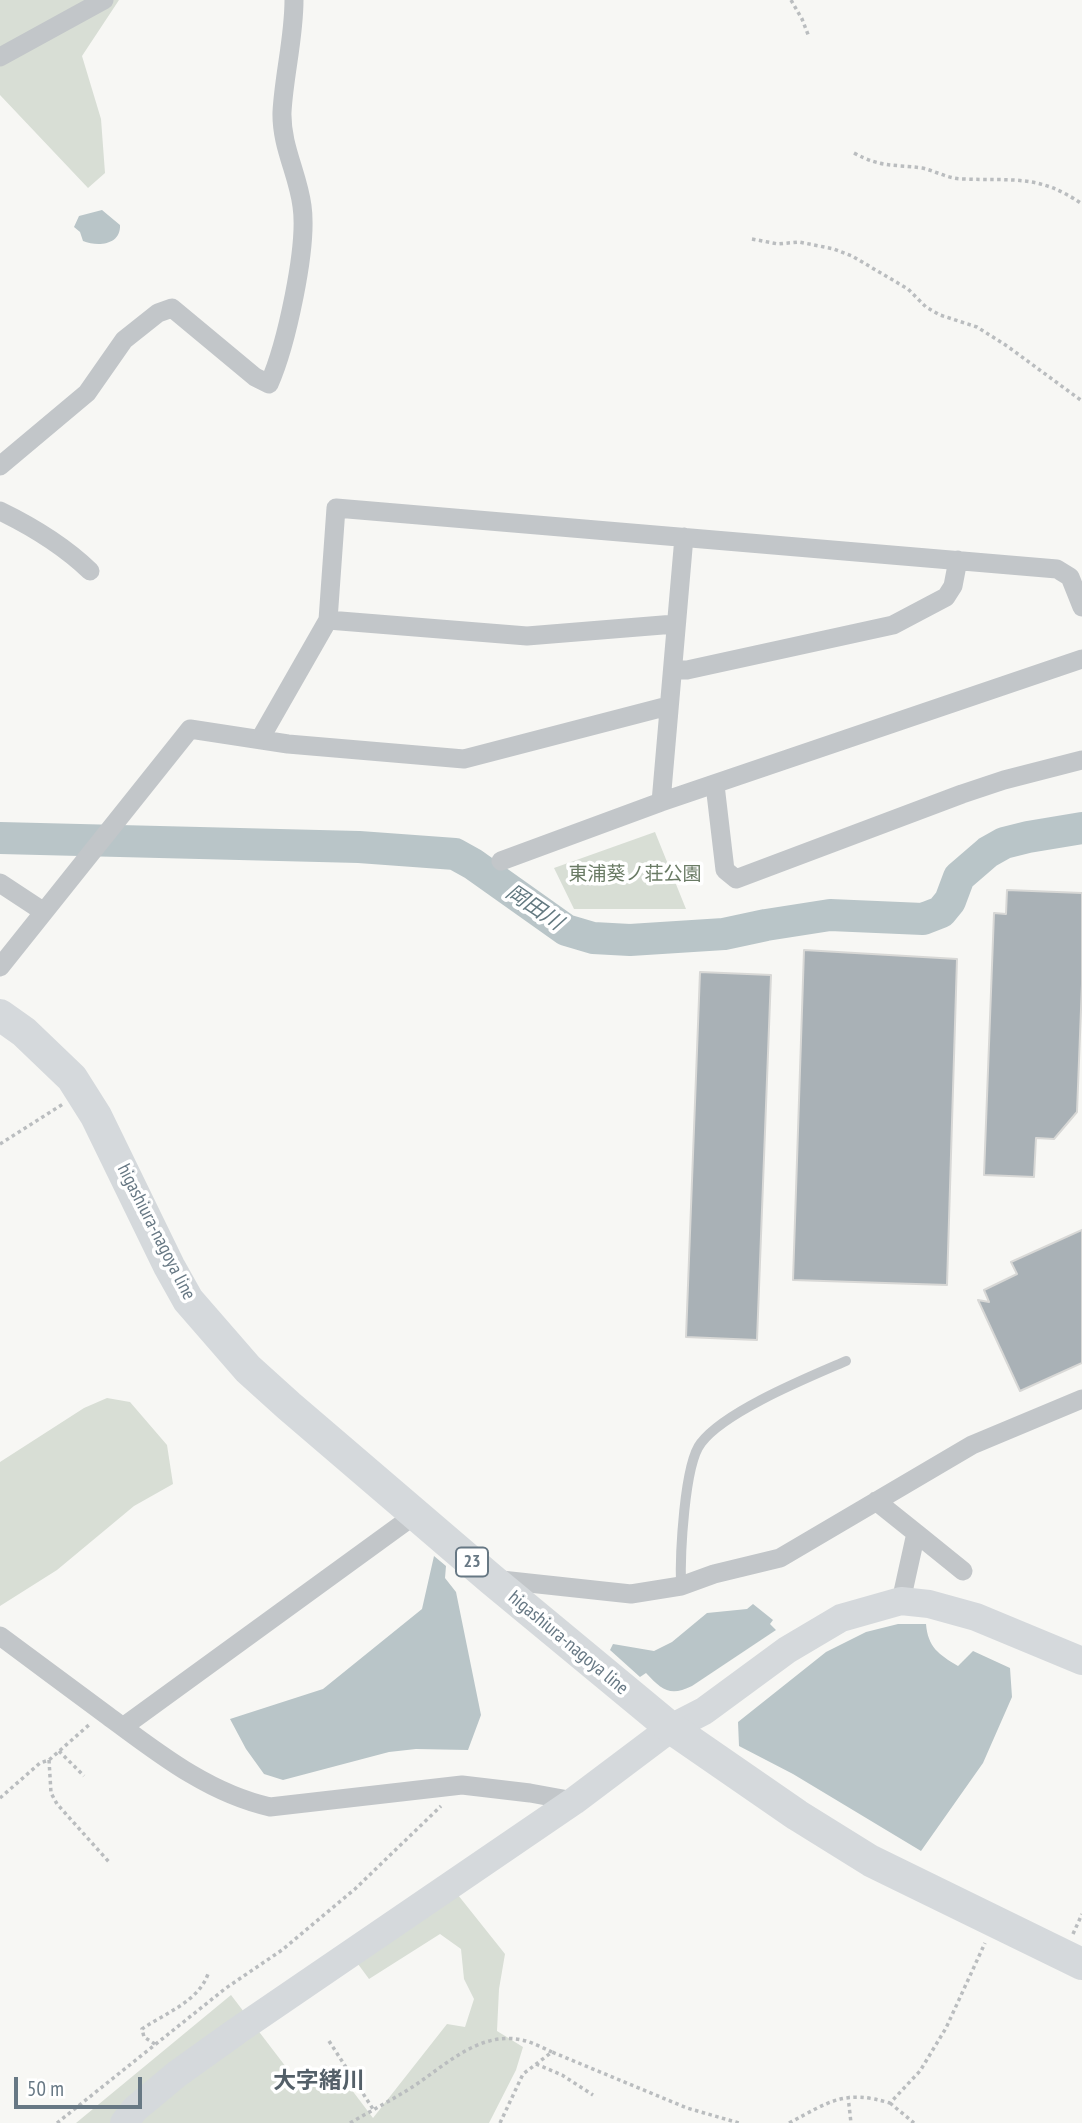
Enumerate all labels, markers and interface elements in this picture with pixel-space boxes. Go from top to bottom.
park label: 東浦葵ノ荘公園 [569,864,701,886]
water label: 岡田川 [501,880,567,936]
street label: higashiura-nagoya line [112,1160,200,1304]
road number: 23 [456,1548,488,1576]
street label: higashiura-nagoya line [503,1586,633,1700]
scale bar [18,2064,145,2108]
district label: 大字緒川 [273,2067,365,2095]
text: 50 m [27,2075,64,2102]

